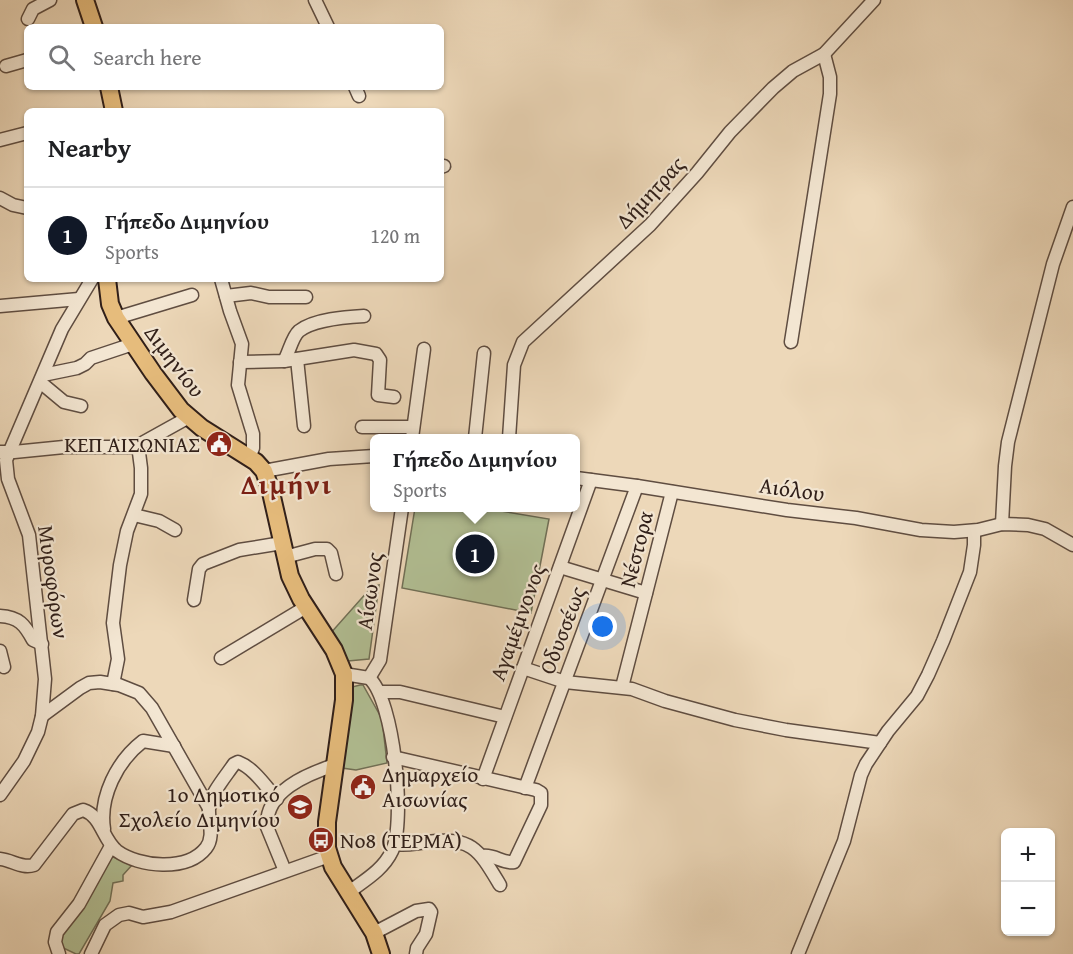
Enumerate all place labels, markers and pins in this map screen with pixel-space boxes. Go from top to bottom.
place label: ΚΕΠ ΑΙΣΩΝΙΑΣ [64,428,200,460]
public building icon: ΚΕΠ ΑΙΣΩΝΙΑΣ [204,429,234,459]
pin: 1 [456,532,494,576]
place label: Δημαρχείο Αισωνίας [382,758,478,815]
public building icon: Δημαρχείο Αισωνίας [348,772,378,802]
place label: 1ο Δημοτικό Σχολείο Διμηνίου [119,778,280,835]
school or university icon: 1ο Δημοτικό Σχολείο Διμηνίου [285,792,315,822]
place label: Νο8 (ΤΕΡΜΑ) [340,824,462,856]
bus stop icon: Νο8 (ΤΕΡΜΑ) [306,825,336,855]

